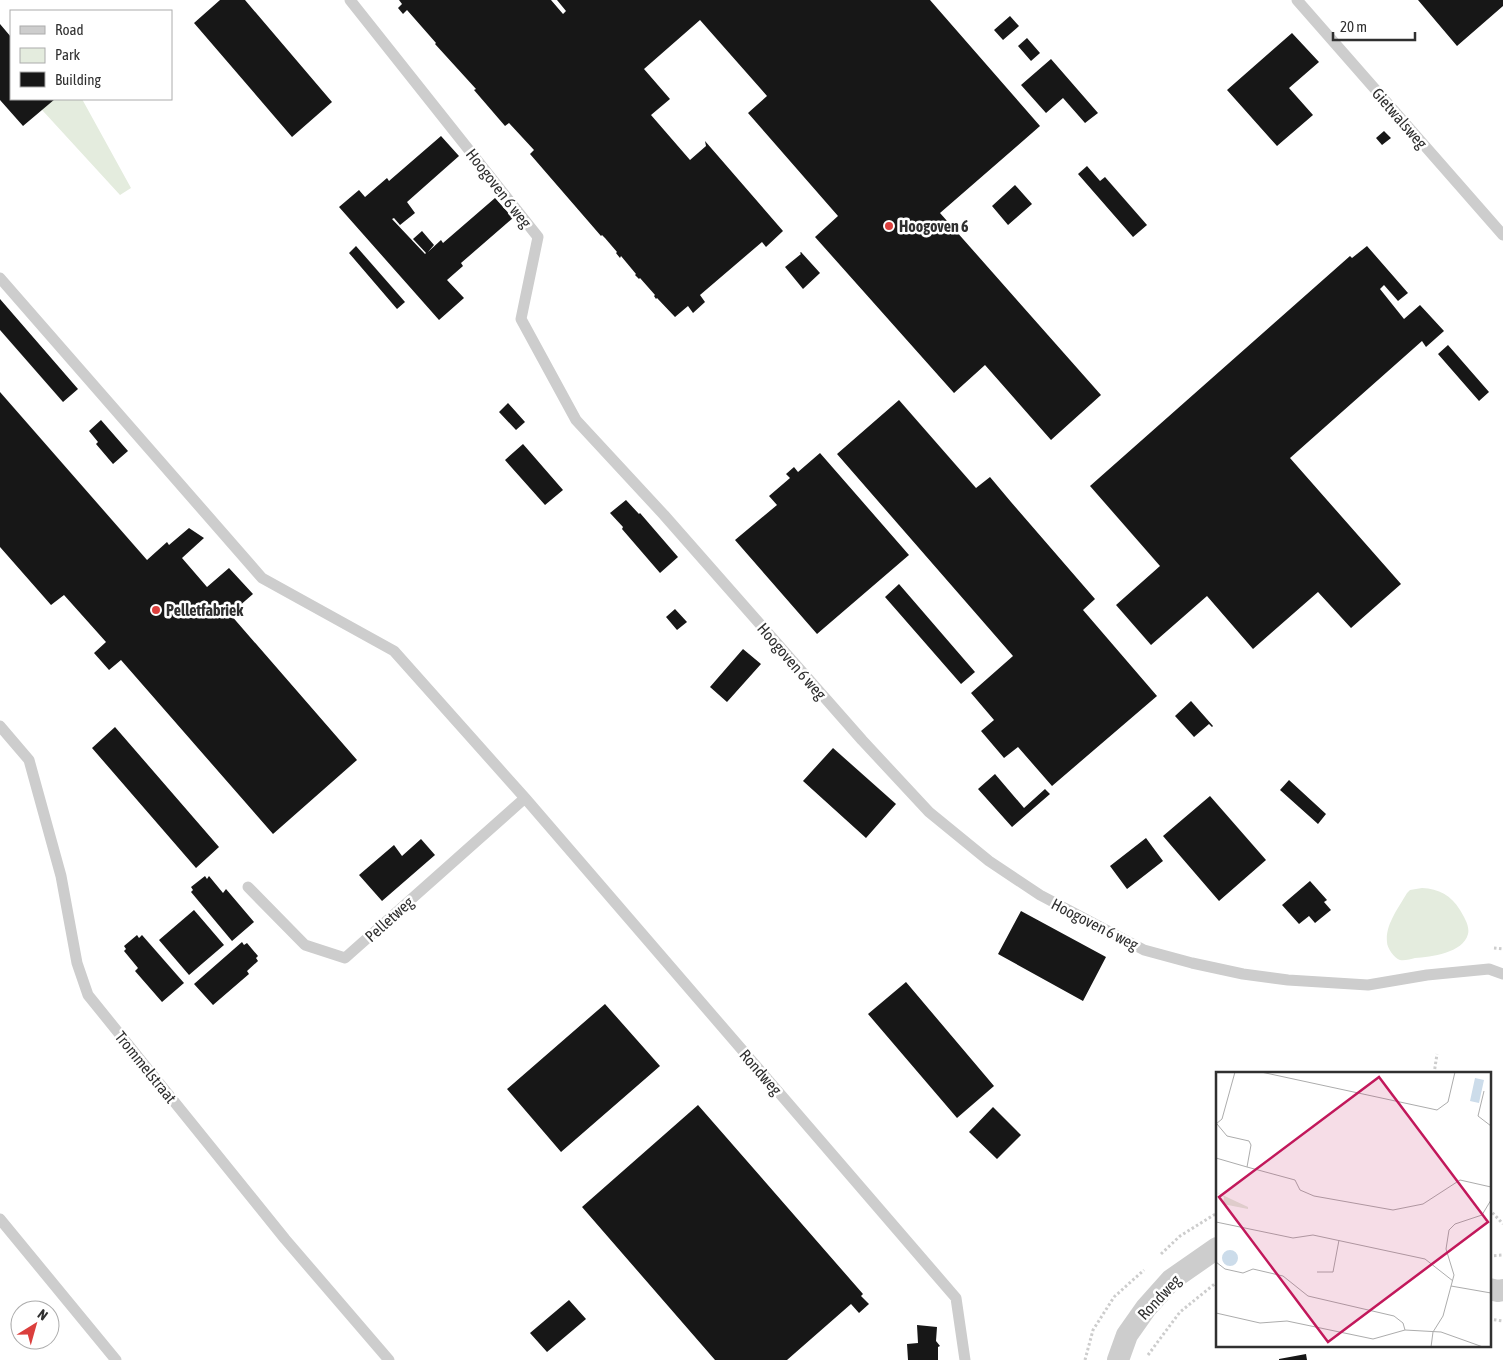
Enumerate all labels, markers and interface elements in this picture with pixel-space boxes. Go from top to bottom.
legend [10,10,172,100]
scale bar [1333,10,1416,42]
text: 20 m [1340,18,1367,35]
text: Road [55,21,84,38]
text: Park [55,46,80,63]
text: Building [55,71,101,88]
street label: Gietwalsweg [1368,84,1431,153]
street label: Hoogoven 6 weg [462,145,535,232]
place label: Hoogoven 6 [899,217,969,235]
marker: Hoogoven 6 [883,220,895,232]
place label: Pelletfabriek [166,601,244,619]
marker: Pelletfabriek [150,604,162,616]
street label: Hoogoven 6 weg [753,619,830,704]
street label: Pelletweg [361,893,418,946]
street label: Hoogoven 6 weg [1048,894,1142,955]
street label: Trommelstraat [112,1028,181,1107]
street label: Rondweg [736,1046,786,1099]
inset map [1216,1072,1490,1348]
street label: Rondweg [1134,1271,1185,1324]
north arrow [10,1300,60,1350]
text: N [35,1306,51,1323]

